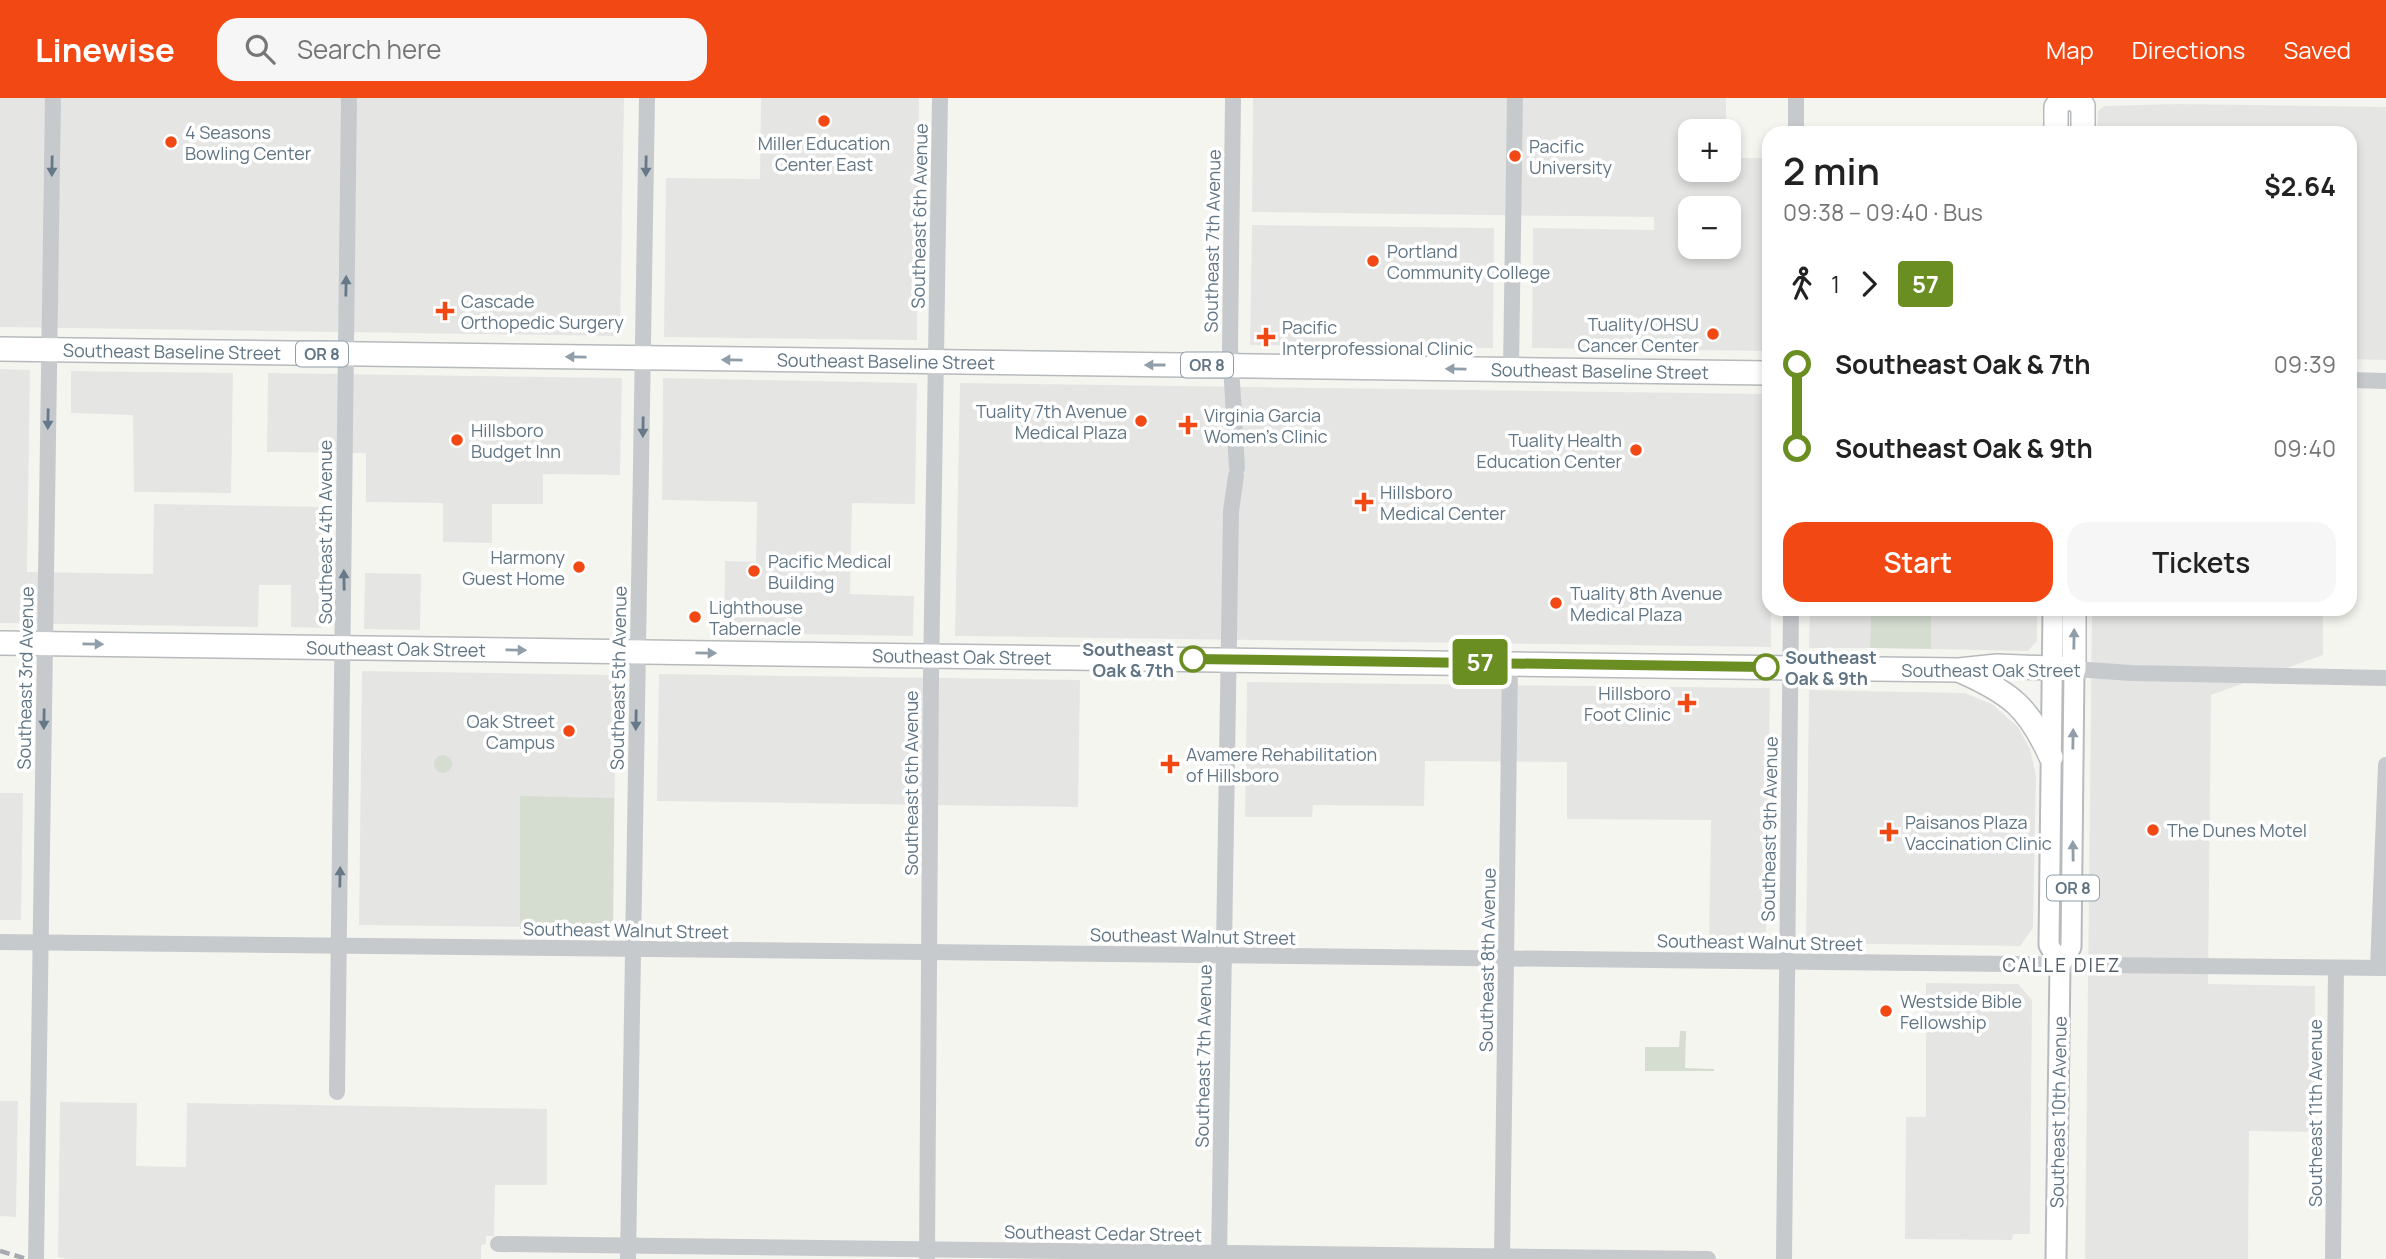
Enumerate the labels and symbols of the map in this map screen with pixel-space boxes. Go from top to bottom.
marker: Miller Education Center East [816,113,832,129]
place label: 4 Seasons Bowling Center [185,120,312,165]
street label: Southeast 6th Avenue [905,123,933,309]
place label: Miller Education Center East [758,131,890,176]
marker: 4 Seasons Bowling Center [163,134,179,150]
place label: Pacific University [1529,134,1613,179]
marker: Pacific University [1507,148,1523,164]
street label: Southeast 7th Avenue [1198,149,1226,333]
one-way arrow [46,155,58,177]
one-way arrow [640,155,652,177]
place label: Portland Community College [1387,239,1550,284]
marker: Portland Community College [1365,253,1381,269]
one-way arrow [341,275,352,297]
place label: Cascade Orthopedic Surgery [461,289,624,334]
marker: Cascade Orthopedic Surgery [435,301,455,321]
place label: Tuality/OHSU Cancer Center [1578,312,1700,357]
place label: Pacific Interprofessional Clinic [1282,315,1473,360]
marker: Tuality/OHSU Cancer Center [1705,326,1721,342]
marker: Pacific Interprofessional Clinic [1256,327,1276,347]
street label: Southeast Baseline Street [63,338,281,365]
road number: OR 8 [296,342,348,366]
street label: Southeast Baseline Street [777,348,995,374]
one-way arrow [564,352,586,363]
road number: OR 8 [1181,353,1233,378]
one-way arrow [720,354,742,365]
street label: Southeast Baseline Street [1491,357,1709,384]
one-way arrow [1144,359,1166,371]
one-way arrow [1445,363,1467,374]
place label: Tuality 7th Avenue Medical Plaza [976,399,1127,444]
place label: Virginia Garcia Women's Clinic [1204,403,1328,448]
one-way arrow [43,408,54,430]
marker: Tuality 7th Avenue Medical Plaza [1133,413,1149,429]
marker: Virginia Garcia Women's Clinic [1178,415,1198,435]
one-way arrow [637,416,649,438]
place label: Hillsboro Budget Inn [471,418,561,463]
place label: Tuality Health Education Center [1476,428,1623,473]
marker: Hillsboro Budget Inn [449,432,465,448]
street label: Southeast 4th Avenue [313,440,337,624]
marker: Tuality Health Education Center [1628,442,1644,458]
place label: Hillsboro Medical Center [1380,480,1506,525]
marker: Hillsboro Medical Center [1354,492,1374,512]
place label: Harmony Guest Home [462,545,565,590]
place label: Pacific Medical Building [768,549,891,594]
marker: Harmony Guest Home [571,559,587,575]
marker: Pacific Medical Building [746,563,762,579]
one-way arrow [338,568,350,590]
place label: Tuality 8th Avenue Medical Plaza [1570,581,1723,626]
street label: Southeast 3rd Avenue [11,586,39,770]
street label: Southeast 5th Avenue [604,586,632,770]
place label: Lighthouse Tabernacle [709,595,803,640]
marker: Tuality 8th Avenue Medical Plaza [1548,595,1564,611]
marker: Lighthouse Tabernacle [687,609,703,625]
one-way arrow [2068,628,2080,650]
street label: Southeast Oak Street [306,635,486,662]
place label: Southeast Oak & 7th [1082,637,1174,682]
one-way arrow [82,638,104,649]
line badge: 57 [1448,639,1512,685]
street label: Southeast Oak Street [872,643,1052,670]
one-way arrow [505,644,527,656]
place label: Southeast Oak & 9th [1785,645,1877,690]
marker: Southeast Oak & 7th [1180,646,1206,672]
one-way arrow [696,647,718,659]
marker: Southeast Oak & 9th [1753,654,1779,680]
street label: Southeast Oak Street [1901,658,2081,682]
place label: Hillsboro Foot Clinic [1584,681,1671,726]
street label: Southeast 6th Avenue [899,690,923,876]
marker: Hillsboro Foot Clinic [1677,693,1697,713]
one-way arrow [38,709,50,731]
place label: Oak Street Campus [467,709,555,754]
one-way arrow [631,710,642,732]
marker: Oak Street Campus [561,723,577,739]
one-way arrow [2067,728,2078,750]
street label: Southeast 9th Avenue [1755,736,1783,922]
place label: Avamere Rehabilitation of Hillsboro [1186,742,1377,787]
marker: Avamere Rehabilitation of Hillsboro [1160,754,1180,774]
place label: Paisanos Plaza Vaccination Clinic [1905,810,2052,855]
place label: The Dunes Motel [2167,818,2307,842]
marker: Paisanos Plaza Vaccination Clinic [1879,822,1899,842]
marker: The Dunes Motel [2145,822,2161,838]
one-way arrow [2067,840,2079,862]
one-way arrow [335,866,346,888]
street label: Southeast 8th Avenue [1473,868,1501,1052]
road number: OR 8 [2047,876,2099,901]
street label: Southeast Walnut Street [523,916,729,944]
street label: Southeast Walnut Street [1090,922,1296,950]
street label: Southeast Walnut Street [1657,928,1863,956]
district label: CALLE DIEZ [2003,952,2121,978]
street label: Southeast 7th Avenue [1189,964,1217,1148]
place label: Westside Bible Fellowship [1900,989,2022,1034]
marker: Westside Bible Fellowship [1878,1003,1894,1019]
street label: Southeast 10th Avenue [2044,1016,2072,1208]
street label: Southeast 11th Avenue [2303,1019,2327,1207]
street label: Southeast Cedar Street [1004,1219,1202,1247]

